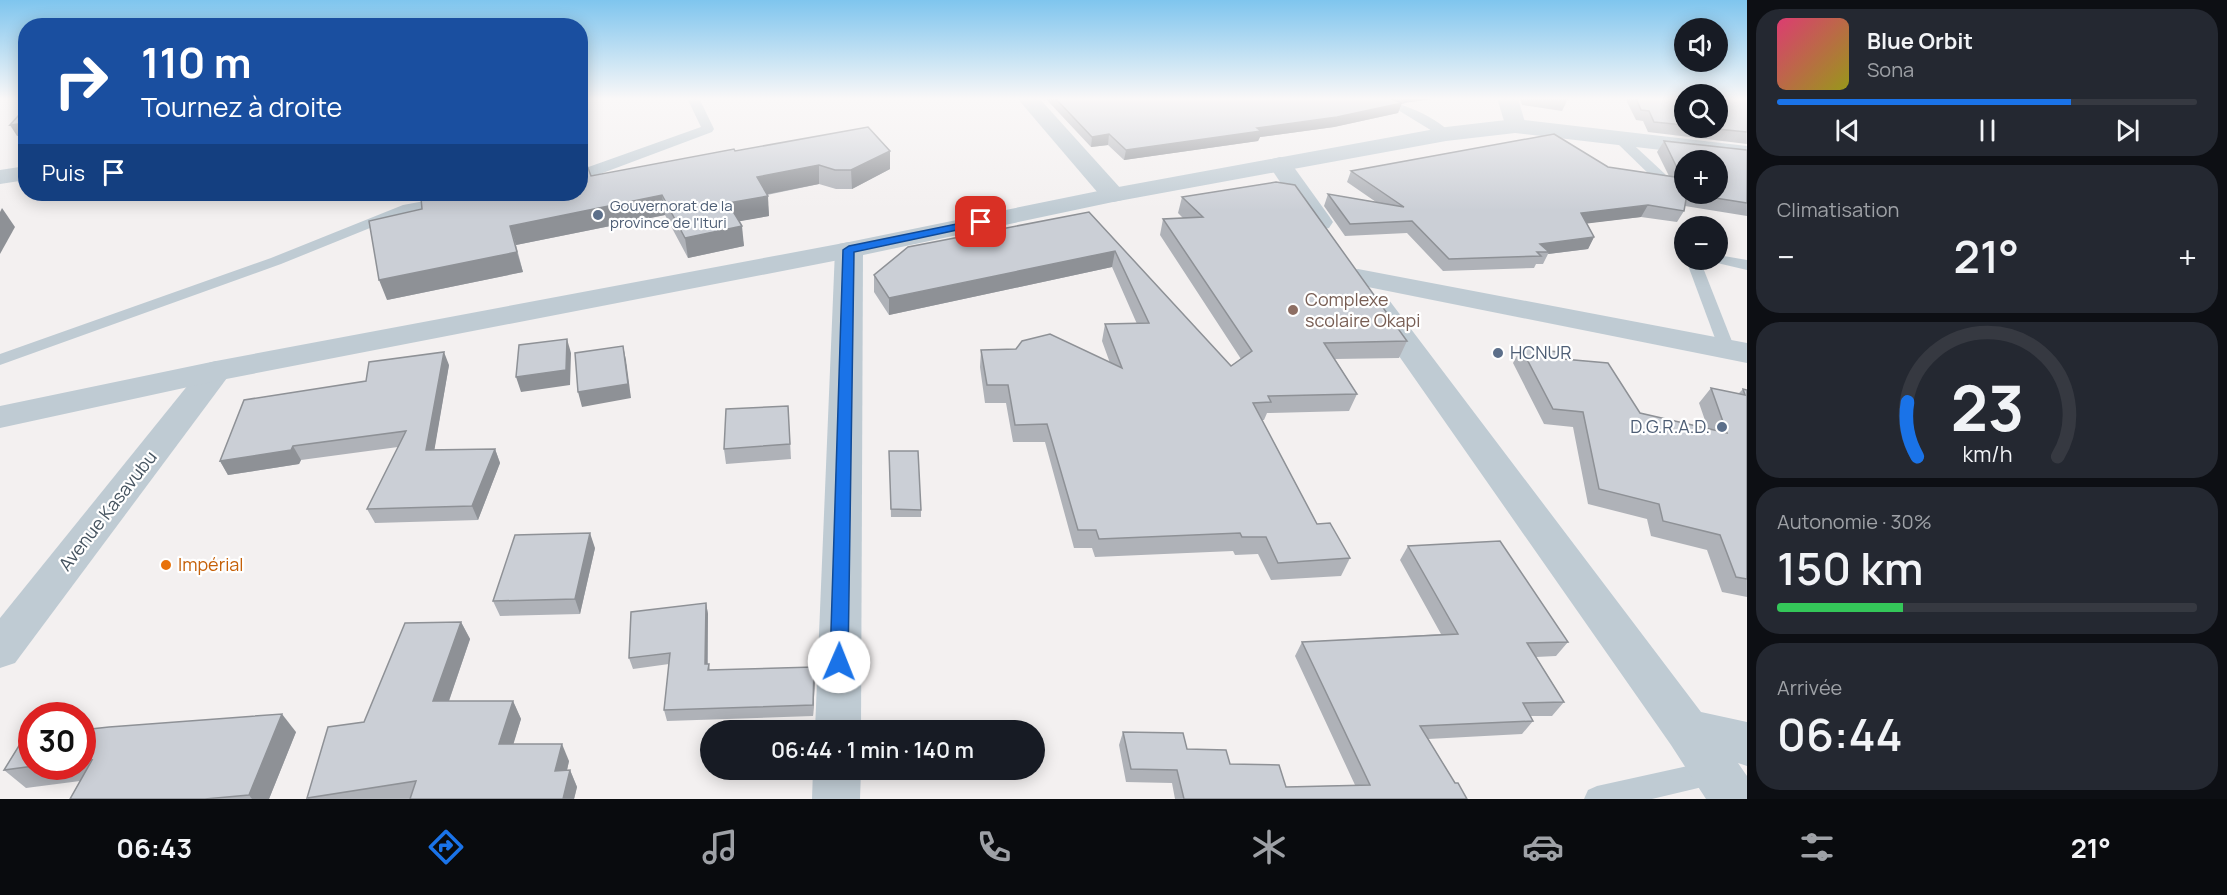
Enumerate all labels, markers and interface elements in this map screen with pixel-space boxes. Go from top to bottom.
map controls [1674,18,1728,270]
button: sound [1674,18,1728,72]
text: Blue Orbit [1867,26,1973,56]
text: 110 m [141,33,252,91]
icon: right [42,42,120,120]
text: Sona [1867,56,1914,83]
button: search [1674,84,1728,138]
text: Tournez à droite [141,88,342,125]
icon: previous [1831,114,1864,147]
icon: pause [1971,114,2004,147]
icon: next [2111,114,2144,147]
button: + [1674,150,1728,204]
icon: arrive [97,156,130,189]
text: Puis [42,158,85,188]
place label: Gouvernorat de la province de l'Ituri [610,195,733,233]
pin [955,196,1006,247]
text: Climatisation [1777,196,1899,223]
icon: arrive [964,205,997,238]
marker: Gouvernorat de la province de l'Ituri [591,208,605,222]
button: − [1674,216,1728,270]
text: 21° [1954,225,2019,287]
text: − [1777,234,1795,279]
text: + [2178,234,2197,279]
place label: Complexe scolaire Okapi [1305,287,1420,332]
marker: Complexe scolaire Okapi [1286,303,1300,317]
place label: HCNUR [1510,340,1572,364]
marker: HCNUR [1491,346,1505,360]
text: 23 [1950,364,2024,450]
place label: D.G.R.A.D. [1630,414,1710,438]
marker: D.G.R.A.D. [1715,420,1729,434]
text: km/h [1962,439,2012,468]
street label: Avenue Kasavubu [53,445,162,575]
text: Autonomie · 30% [1777,508,1932,535]
text: 150 km [1777,537,1923,599]
place label: Impérial [178,552,244,576]
marker: Impérial [159,558,173,572]
position arrow [807,630,871,694]
text: Arrivée [1777,674,1842,701]
speed limit sign: 30 [18,702,96,780]
text: 06:44 [1777,703,1903,765]
text: 06:44 · 1 min · 140 m [771,735,974,765]
icon: directions [425,826,467,868]
icon: music [699,826,741,868]
icon: phone [973,826,1015,868]
icon: climate [1248,826,1290,868]
icon: car [1522,826,1564,868]
icon: filters [1796,826,1838,868]
text: 06:43 [116,829,192,866]
text: 21° [2071,829,2111,866]

